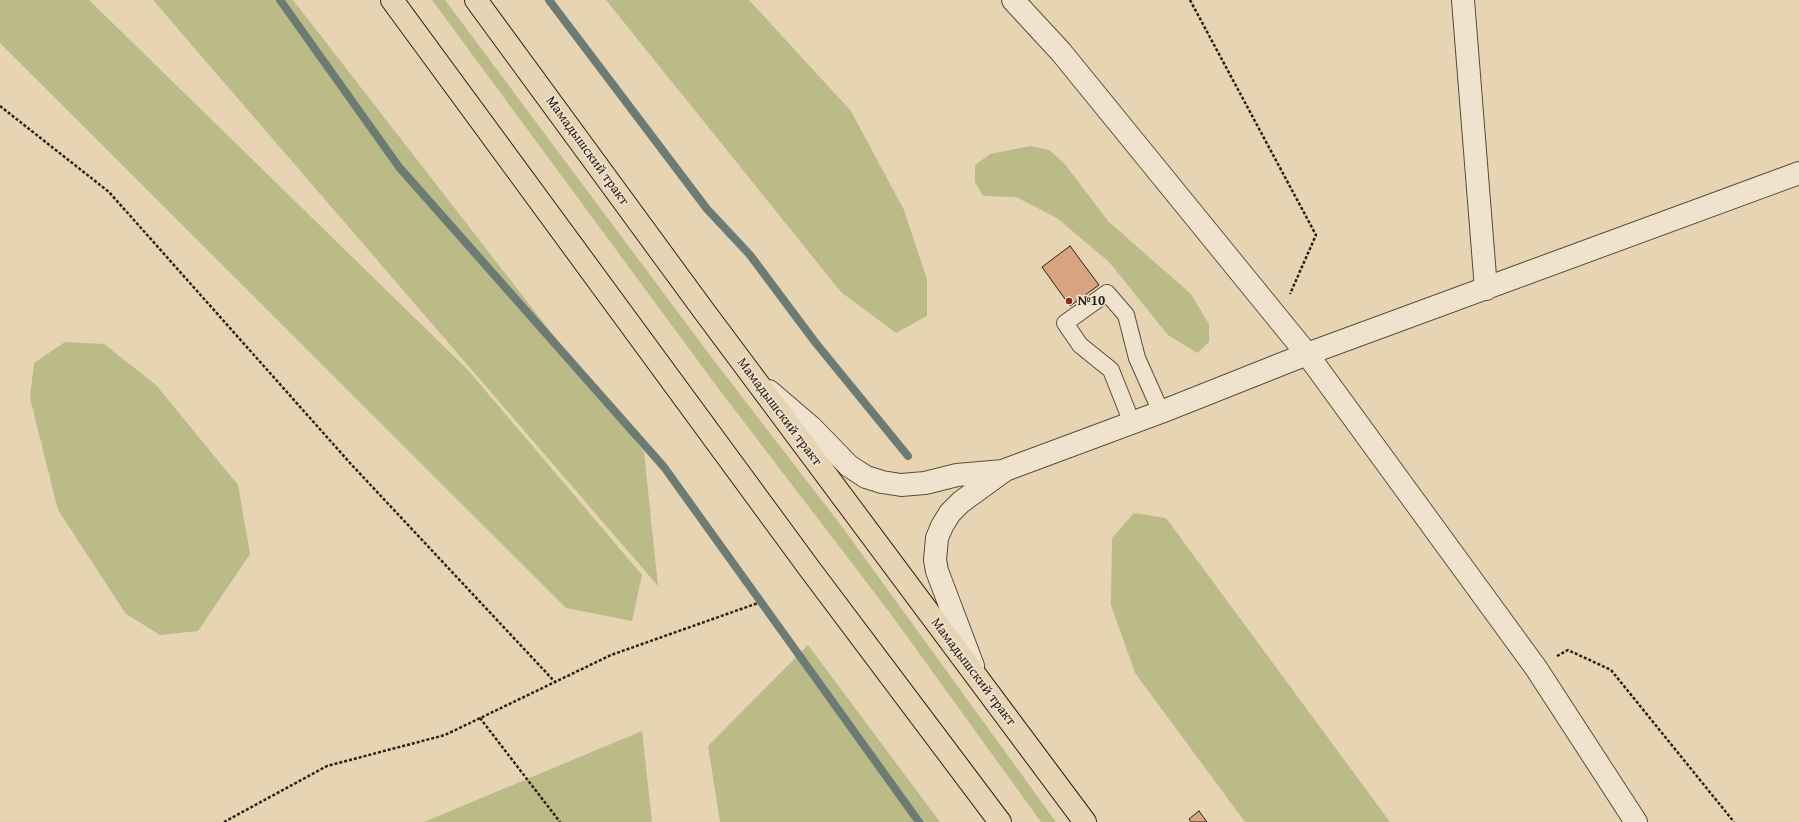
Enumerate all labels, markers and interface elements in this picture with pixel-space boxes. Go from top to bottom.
street label: Мамадышский тракт [542,93,632,209]
place label: №10 [1077,293,1105,309]
marker: №10 [1064,296,1074,306]
street label: Мамадышский тракт [733,355,825,469]
street label: Мамадышский тракт [927,615,1019,729]

